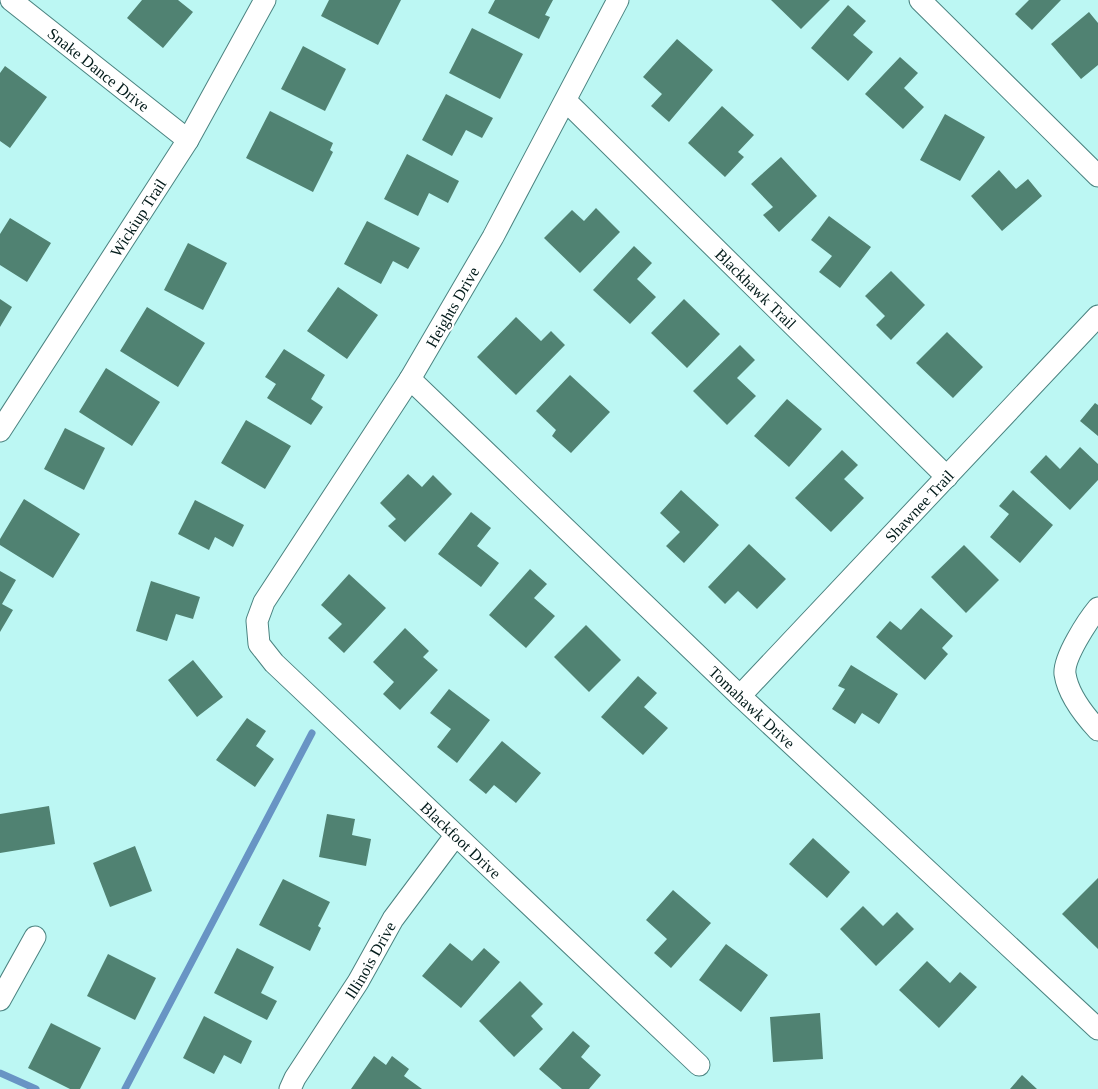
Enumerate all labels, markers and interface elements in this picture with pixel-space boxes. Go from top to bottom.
street label: Snake Dance Drive [44,25,153,115]
street label: Wickiup Trail [107,176,170,260]
street label: Blackhawk Trail [712,246,800,333]
street label: Heights Drive [423,264,483,351]
street label: Shawnee Trail [882,467,957,546]
street label: Tomahawk Drive [705,663,798,752]
street label: Blackfoot Drive [417,799,504,882]
street label: Illinois Drive [342,919,399,1002]

